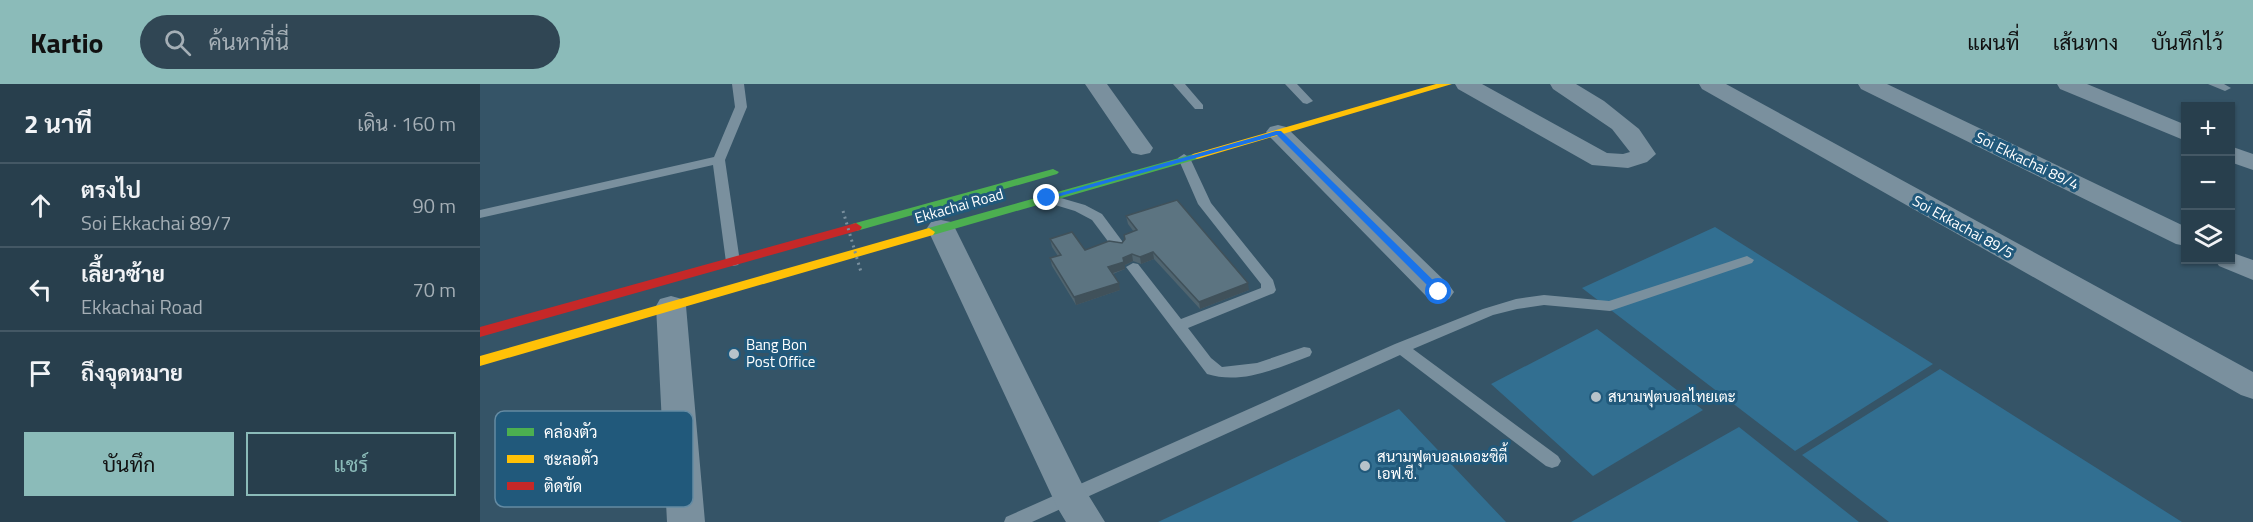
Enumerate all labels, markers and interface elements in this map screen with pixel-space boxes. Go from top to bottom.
search box [140,15,560,69]
text: Kartio [30,21,104,64]
text: ค้นหาที่นี่ [209,25,289,59]
icon: search [161,26,194,59]
text: แผนที่ [1967,26,2020,58]
text: เส้นทาง [2053,26,2118,58]
text: บันทึกไว้ [2151,26,2223,58]
map controls [2181,102,2235,264]
button: + [2181,102,2235,156]
text: 2 นาที [24,104,92,143]
text: เดิน · 160 m [357,108,456,139]
street label: Soi Ekkachai 89/4 [1971,125,2083,196]
button: − [2181,156,2235,210]
text: ตรงไป [81,173,141,207]
street label: Ekkachai Road [912,182,1006,229]
route end [1033,184,1059,210]
icon: ahead [24,189,57,222]
street label: Soi Ekkachai 89/5 [1908,189,2018,264]
text: 90 m [412,190,456,221]
text: Soi Ekkachai 89/7 [81,207,231,238]
button: layers [2181,210,2235,264]
text: เลี้ยวซ้าย [81,257,165,291]
icon: left [24,273,57,306]
text: 70 m [412,274,456,305]
route start [1425,278,1451,304]
text: Ekkachai Road [81,291,203,322]
place label: Bang Bon Post Office [746,333,815,373]
marker: Bang Bon Post Office [727,347,741,361]
text: ถึงจุดหมาย [81,356,183,390]
icon: arrive [24,357,57,390]
place label: สนามฟุตบอลไทยเตะ [1608,385,1736,408]
marker: สนามฟุตบอลไทยเตะ [1589,390,1603,404]
legend [495,411,693,507]
text: คล่องตัว [544,420,598,444]
button: บันทึก [24,432,234,496]
button: แชร์ [246,432,456,496]
place label: สนามฟุตบอลเดอะซิตี้ เอฟ.ซี. [1377,442,1508,485]
text: ชะลอตัว [544,447,599,471]
marker: สนามฟุตบอลเดอะซิตี้ เอฟ.ซี. [1358,459,1372,473]
text: ติดขัด [544,474,582,498]

